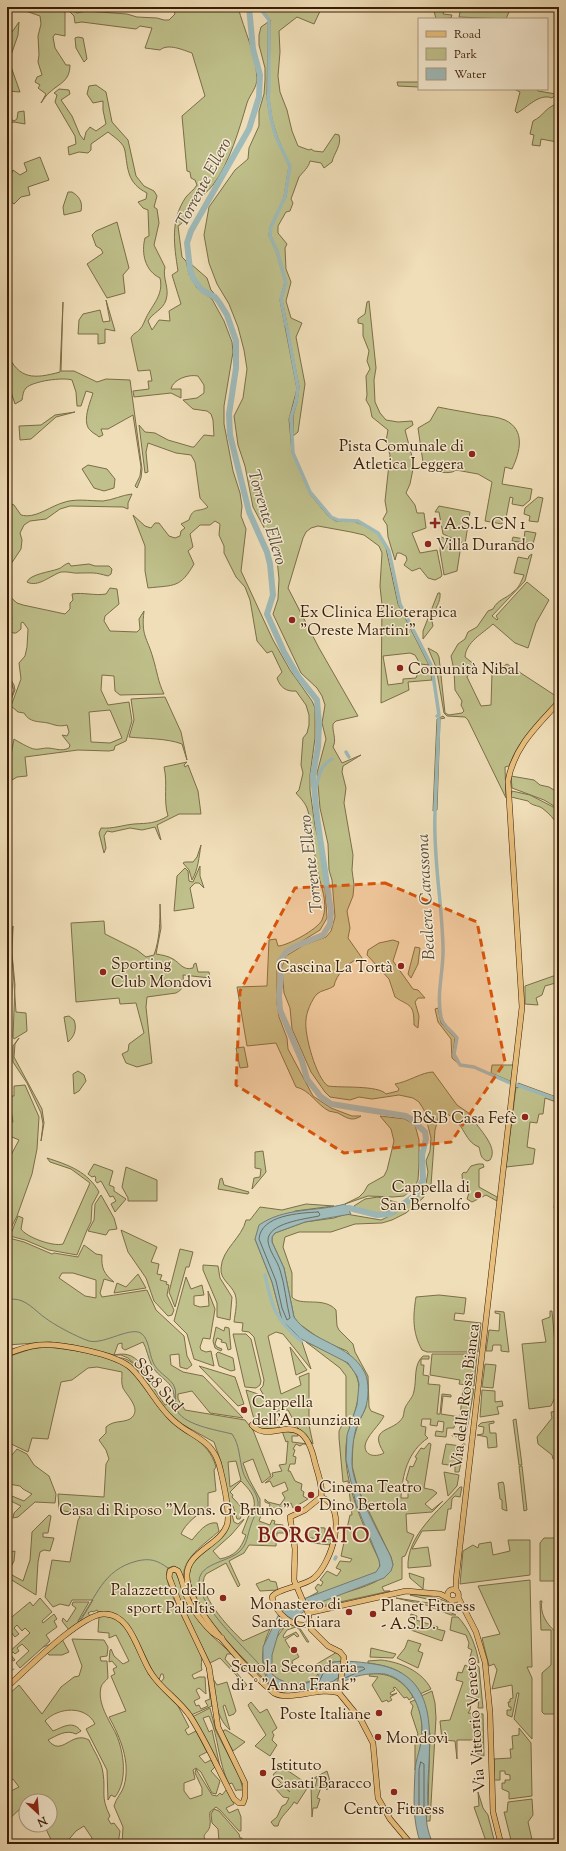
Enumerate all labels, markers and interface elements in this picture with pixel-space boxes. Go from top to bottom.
legend [418,18,548,90]
text: Road [454,26,481,44]
text: Park [454,46,477,64]
text: Water [454,66,487,84]
water label: Torrente Ellero [171,134,239,232]
place label: Pista Comunale di Atletica Leggera [339,436,465,477]
marker: Pista Comunale di Atletica Leggera [467,449,477,459]
water label: Torrente Ellero [240,467,292,568]
place label: A.S.L. CN 1 [444,514,526,537]
marker: A.S.L. CN 1 [429,517,441,529]
place label: Villa Durando [436,535,535,558]
marker: Villa Durando [423,539,433,549]
place label: Ex Clinica Elioterapica "Oreste Martini" [300,602,458,643]
marker: Ex Clinica Elioterapica "Oreste Martini" [287,615,297,625]
place label: Comunità Nibal [408,659,520,682]
marker: Comunità Nibal [395,663,405,673]
water label: Torrente Ellero [294,813,330,914]
water label: Bealera Carassona [412,833,442,961]
place label: Sporting Club Mondovì [111,954,212,995]
place label: Cascina La Tortà [277,957,394,980]
marker: Cascina La Tortà [396,961,406,971]
marker: Sporting Club Mondovì [98,967,108,977]
place label: B&B Casa Fefè [412,1108,517,1131]
marker: B&B Casa Fefè [520,1112,530,1122]
place label: Cappella di San Bernolfo [380,1177,470,1218]
marker: Cappella di San Bernolfo [473,1190,483,1200]
street label: Via della Rosa Bianca [446,1322,487,1470]
street label: SS28 Sud [127,1353,187,1418]
place label: Cappella dell'Annunziata [252,1392,361,1433]
marker: Cappella dell'Annunziata [239,1405,249,1415]
place label: Cinema Teatro Dino Bertola [319,1477,422,1518]
marker: Cinema Teatro Dino Bertola [306,1490,316,1500]
place label: Casa di Riposo "Mons. G. Bruno" [59,1500,290,1523]
marker: Casa di Riposo "Mons. G. Bruno" [293,1504,303,1514]
district label: BORGATO [258,1523,370,1552]
place label: Palazzetto dello sport PalaItis [111,1580,215,1621]
marker: Palazzetto dello sport PalaItis [218,1593,228,1603]
place label: Monastero di Santa Chiara [250,1594,342,1635]
place label: Planet Fitness - A.S.D. [381,1596,475,1637]
marker: Monastero di Santa Chiara [344,1607,354,1617]
marker: Planet Fitness - A.S.D. [368,1609,378,1619]
marker: Scuola Secondaria di 1° "Anna Frank" [289,1645,299,1655]
street label: Via Vittorio Veneto [460,1656,493,1793]
place label: Scuola Secondaria di 1° "Anna Frank" [231,1657,358,1698]
place label: Poste Italiane [280,1704,371,1727]
marker: Poste Italiane [374,1708,384,1718]
place label: Mondovì [386,1728,449,1751]
marker: Mondovì [373,1732,383,1742]
place label: Istituto Casati Baracco [271,1755,372,1796]
marker: Istituto Casati Baracco [258,1768,268,1778]
marker: Centro Fitness [389,1787,399,1797]
north arrow [18,1793,58,1833]
place label: Centro Fitness [344,1799,444,1822]
text: N [34,1812,50,1830]

